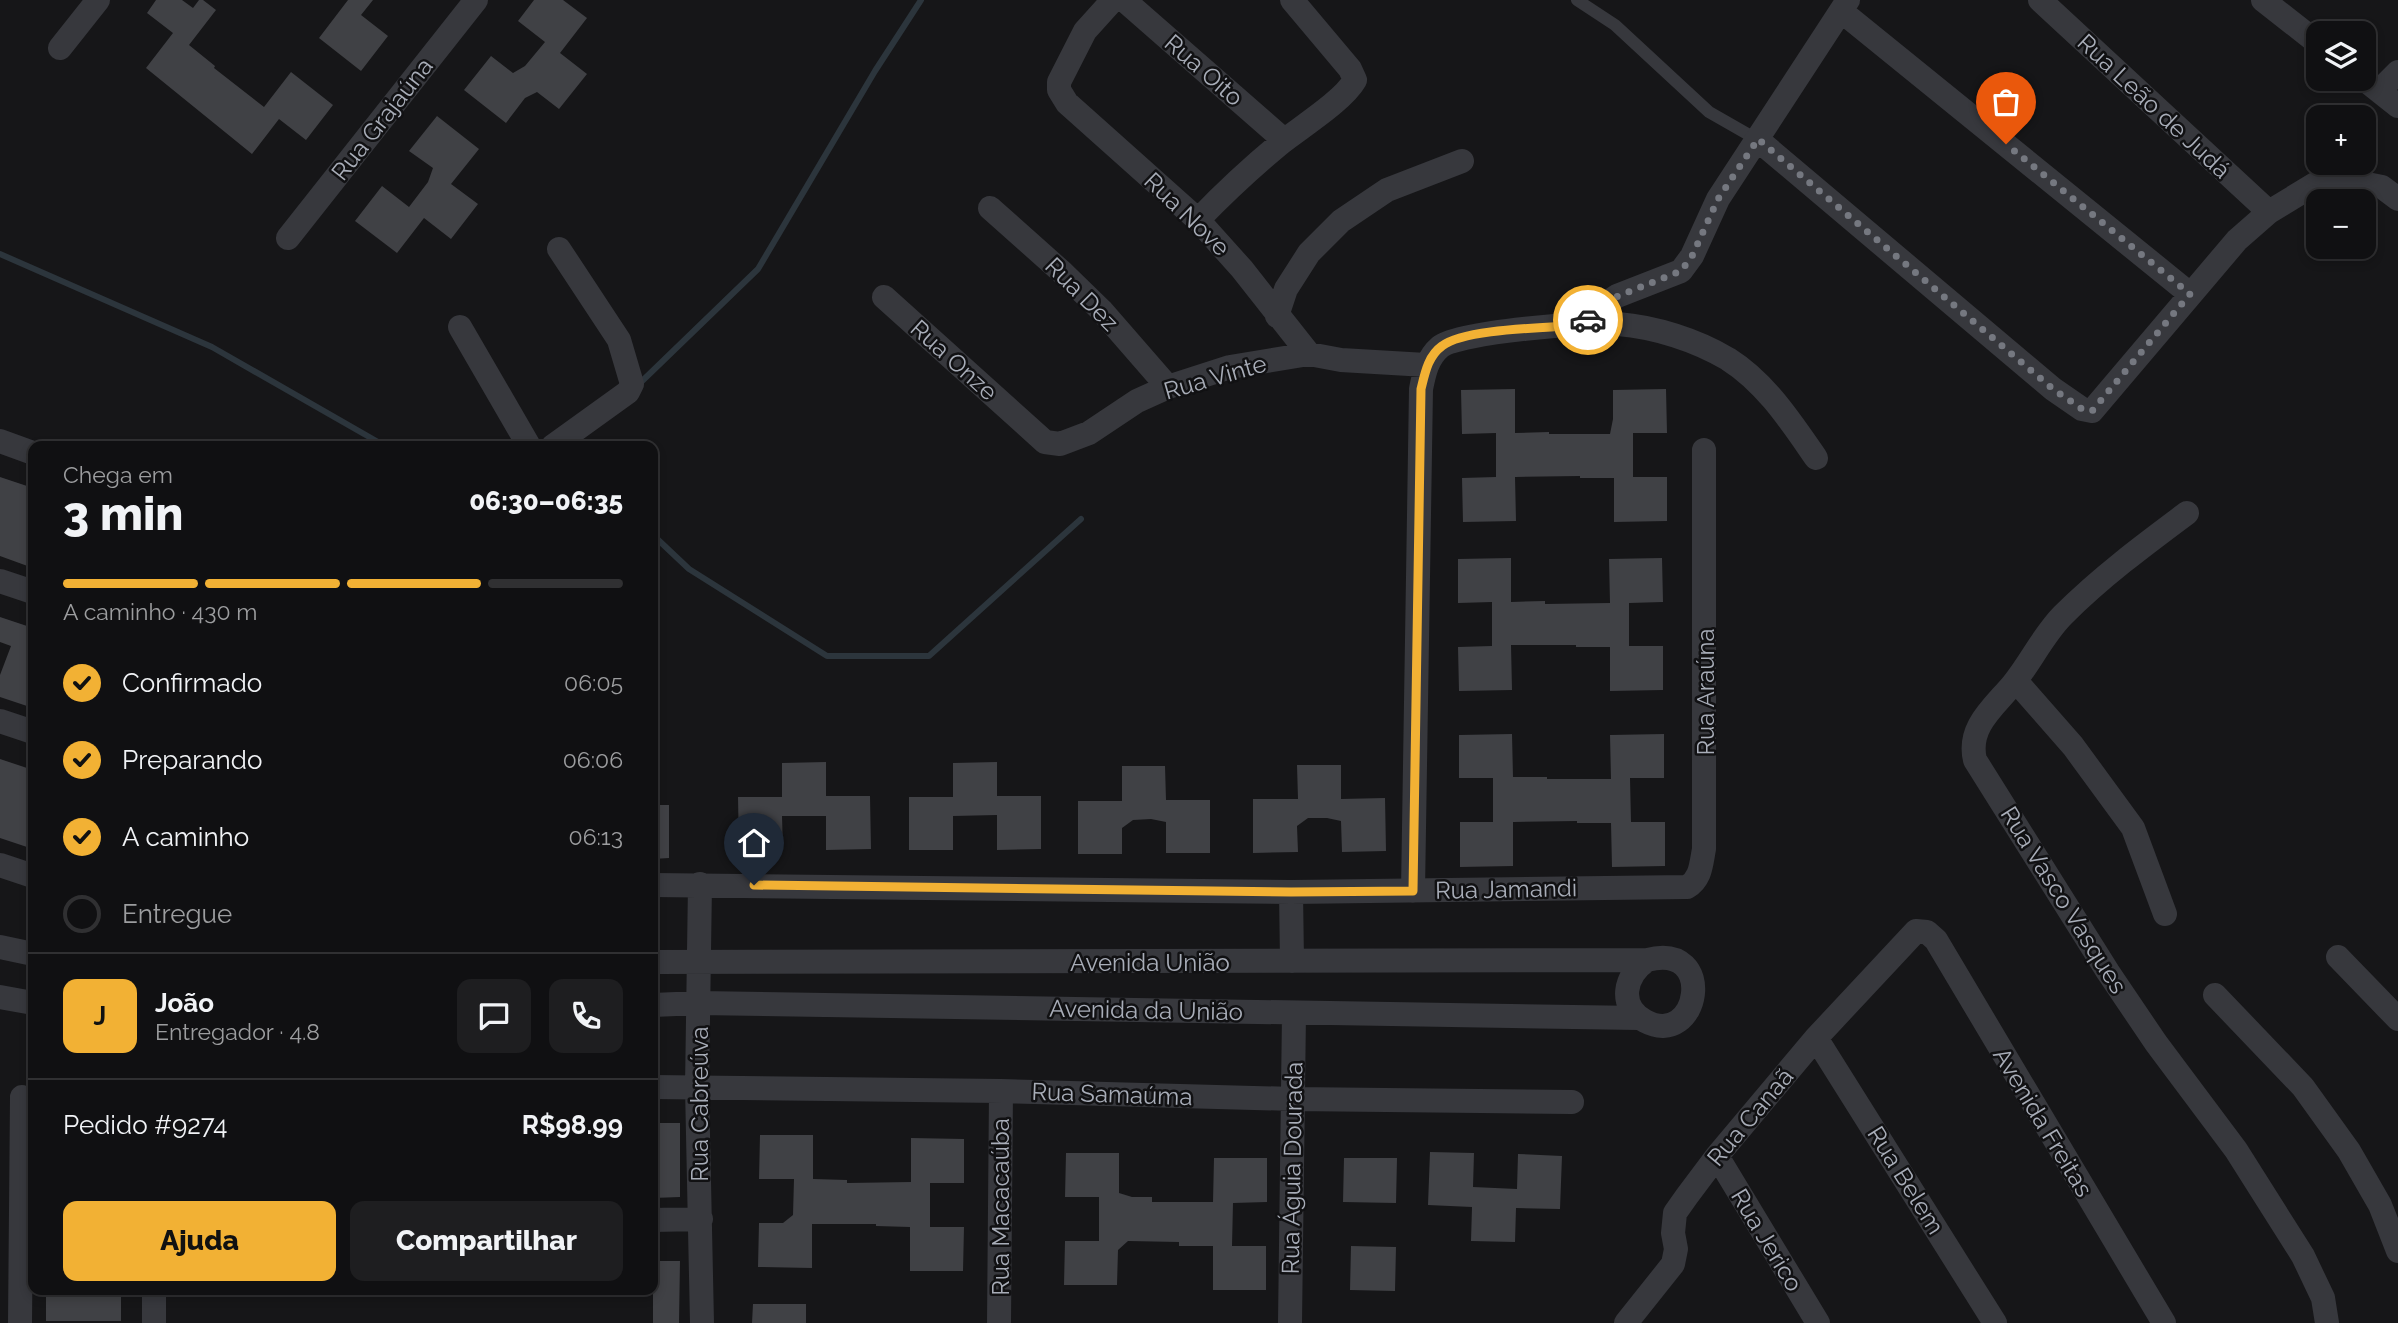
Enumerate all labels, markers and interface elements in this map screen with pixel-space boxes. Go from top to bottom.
map controls [2306,21,2376,259]
button: layers [2306,21,2376,91]
street label: Rua Oito [1159,28,1249,112]
street label: Rua Leão de Judá [2072,28,2236,184]
street label: Rua Grajaúna [325,52,439,186]
pin [1976,72,2036,144]
icon: bag [1987,83,2025,121]
button: + [2306,105,2376,175]
street label: Rua Nove [1138,166,1236,262]
button: − [2306,189,2376,259]
street label: Rua Dez [1039,251,1125,337]
courier [1553,285,1623,355]
icon: car [1569,301,1607,339]
street label: Rua Onze [905,314,1003,406]
street label: Rua Vinte [1160,349,1270,405]
text: Chega em [63,461,173,488]
text: 06:30–06:35 [469,486,623,516]
text: 3 min [63,487,183,541]
text: A caminho · 430 m [63,598,258,625]
street label: Rua Araúna [1691,628,1720,756]
icon: check [63,664,101,702]
text: Confirmado [122,668,262,698]
text: 06:05 [564,669,623,696]
icon: check [63,741,101,779]
text: Preparando [122,745,262,775]
text: 06:06 [563,746,623,773]
street label: Rua Vasco Vasques [1995,801,2133,999]
pin [724,813,784,885]
icon: check [63,818,101,856]
text: A caminho [122,822,249,852]
text: 06:13 [569,823,623,850]
icon: home [735,824,773,862]
street label: Rua Jamandi [1435,873,1577,905]
text: Entregue [122,899,232,929]
street label: Avenida União [1070,948,1230,977]
button: chat [457,979,531,1053]
button: phone [549,979,623,1053]
text: João [155,988,214,1018]
street label: Avenida da União [1049,994,1243,1026]
text: J [94,1001,106,1031]
text: Entregador · 4.8 [155,1018,320,1045]
street label: Rua Cabreúva [685,1026,714,1182]
street label: Avenida Freitas [1987,1042,2099,1202]
street label: Rua Águia Dourada [1276,1061,1308,1275]
street label: Rua Canaã [1701,1062,1799,1172]
street label: Rua Samaúma [1031,1077,1193,1111]
text: Pedido #9274 [63,1110,228,1140]
text: R$98.99 [522,1110,623,1140]
street label: Rua Macacaúba [986,1118,1015,1296]
street label: Rua Belem [1861,1121,1951,1239]
street label: Rua Jerico [1725,1183,1809,1297]
button: Ajuda [63,1201,336,1281]
button: Compartilhar [350,1201,623,1281]

